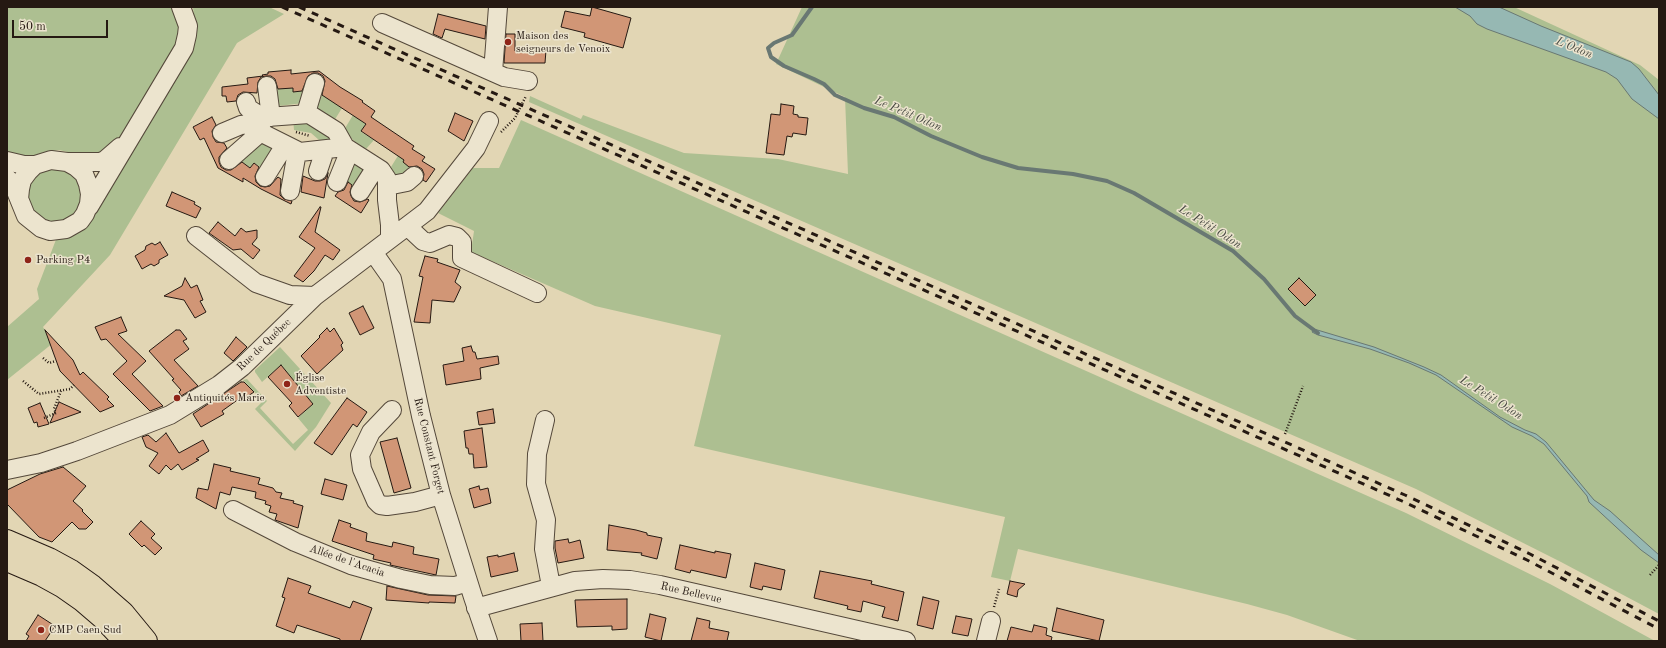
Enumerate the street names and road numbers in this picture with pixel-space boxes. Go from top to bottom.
street label: Rue de Québec [234,316,294,374]
street label: Rue Constant Forget [411,396,447,496]
street label: Allée de l'Acacia [308,542,386,580]
street label: Rue Bellevue [659,580,723,606]

